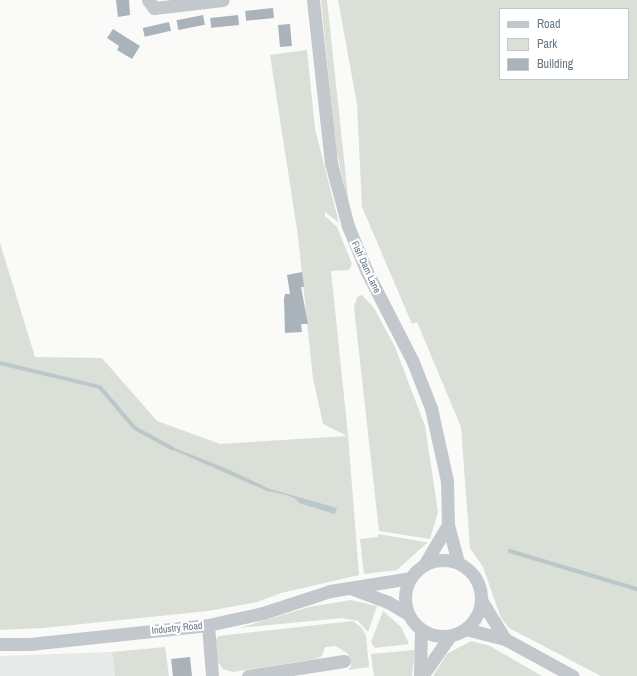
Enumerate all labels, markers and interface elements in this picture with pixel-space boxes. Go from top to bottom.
legend [499,8,629,80]
text: Road [537,16,561,32]
text: Park [537,36,557,52]
text: Building [537,56,573,72]
street label: Fish Dam Lane [349,239,383,295]
street label: Industry Road [151,619,203,637]

